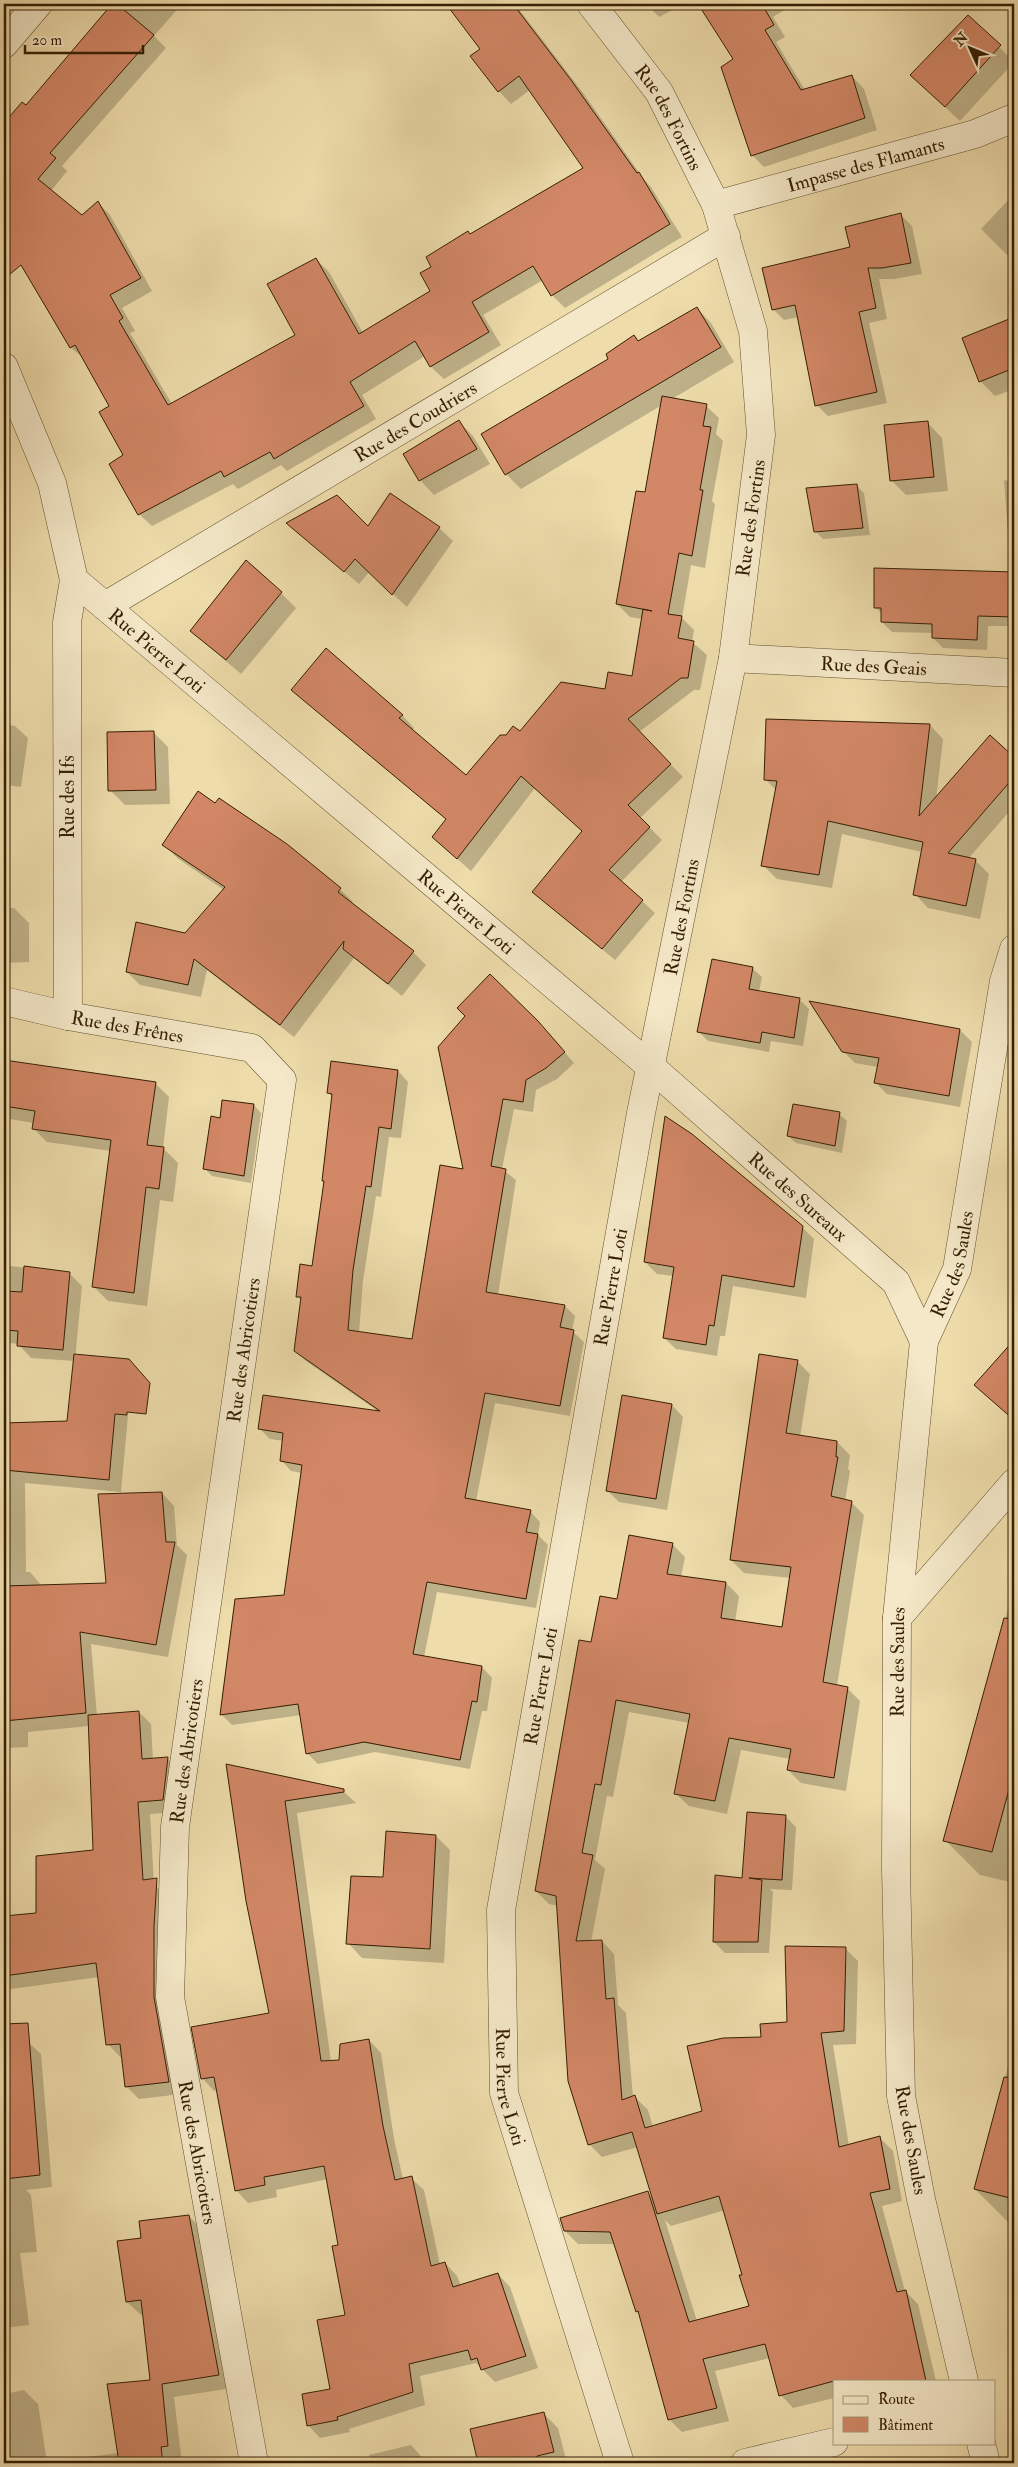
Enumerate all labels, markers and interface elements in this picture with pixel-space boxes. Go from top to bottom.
scale bar [25,22,142,54]
north arrow [946,22,996,72]
text: N [950,29,972,50]
text: 20 m [32,31,62,50]
street label: Rue des Fortins [629,60,708,175]
street label: Impasse des Flamants [784,132,947,198]
street label: Rue des Coudriers [350,376,481,468]
street label: Rue des Fortins [731,458,771,578]
street label: Rue Pierre Loti [103,603,210,699]
street label: Rue des Geais [820,652,927,681]
street label: Rue des Ifs [56,755,80,839]
street label: Rue des Fortins [659,857,705,977]
street label: Rue Pierre Loti [413,865,520,960]
street label: Rue des Frênes [69,1006,185,1049]
street label: Rue des Sureaux [743,1147,853,1247]
street label: Rue des Saules [925,1209,979,1321]
street label: Rue Pierre Loti [589,1226,633,1348]
street label: Rue des Abricotiers [222,1276,266,1424]
street label: Rue des Saules [886,1606,911,1717]
street label: Rue Pierre Loti [519,1625,563,1747]
street label: Rue des Abricotiers [165,1677,209,1825]
street label: Rue Pierre Loti [490,2027,531,2149]
street label: Rue des Abricotiers [172,2079,222,2227]
street label: Rue des Saules [890,2084,932,2197]
legend [833,2380,996,2444]
text: Route [878,2390,915,2409]
text: Bâtiment [878,2416,933,2435]

